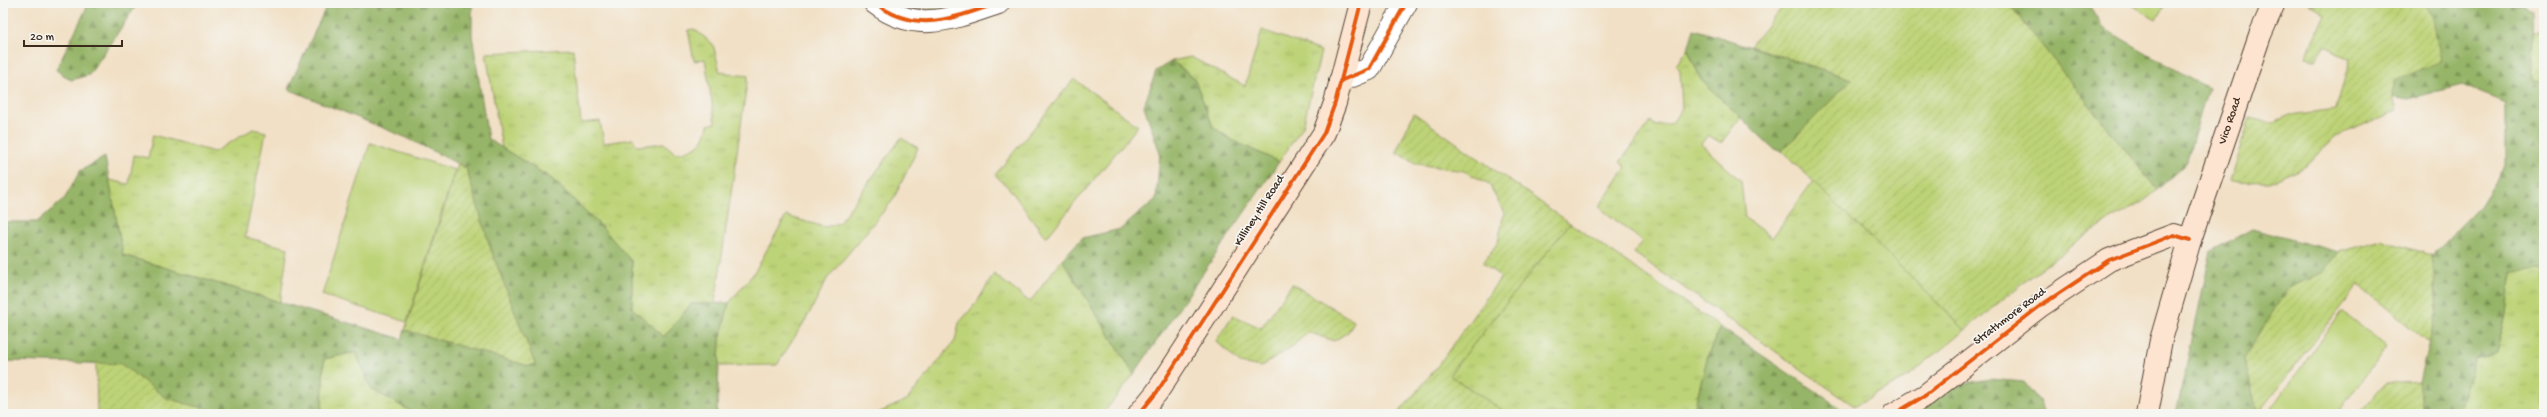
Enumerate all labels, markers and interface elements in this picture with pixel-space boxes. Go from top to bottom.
scale bar [24,22,122,48]
text: 20 m [30,31,55,45]
street label: Vico Road [2216,95,2245,147]
street label: Killiney Hill Road [1232,172,1289,249]
street label: Strathmore Road [1971,285,2050,349]

